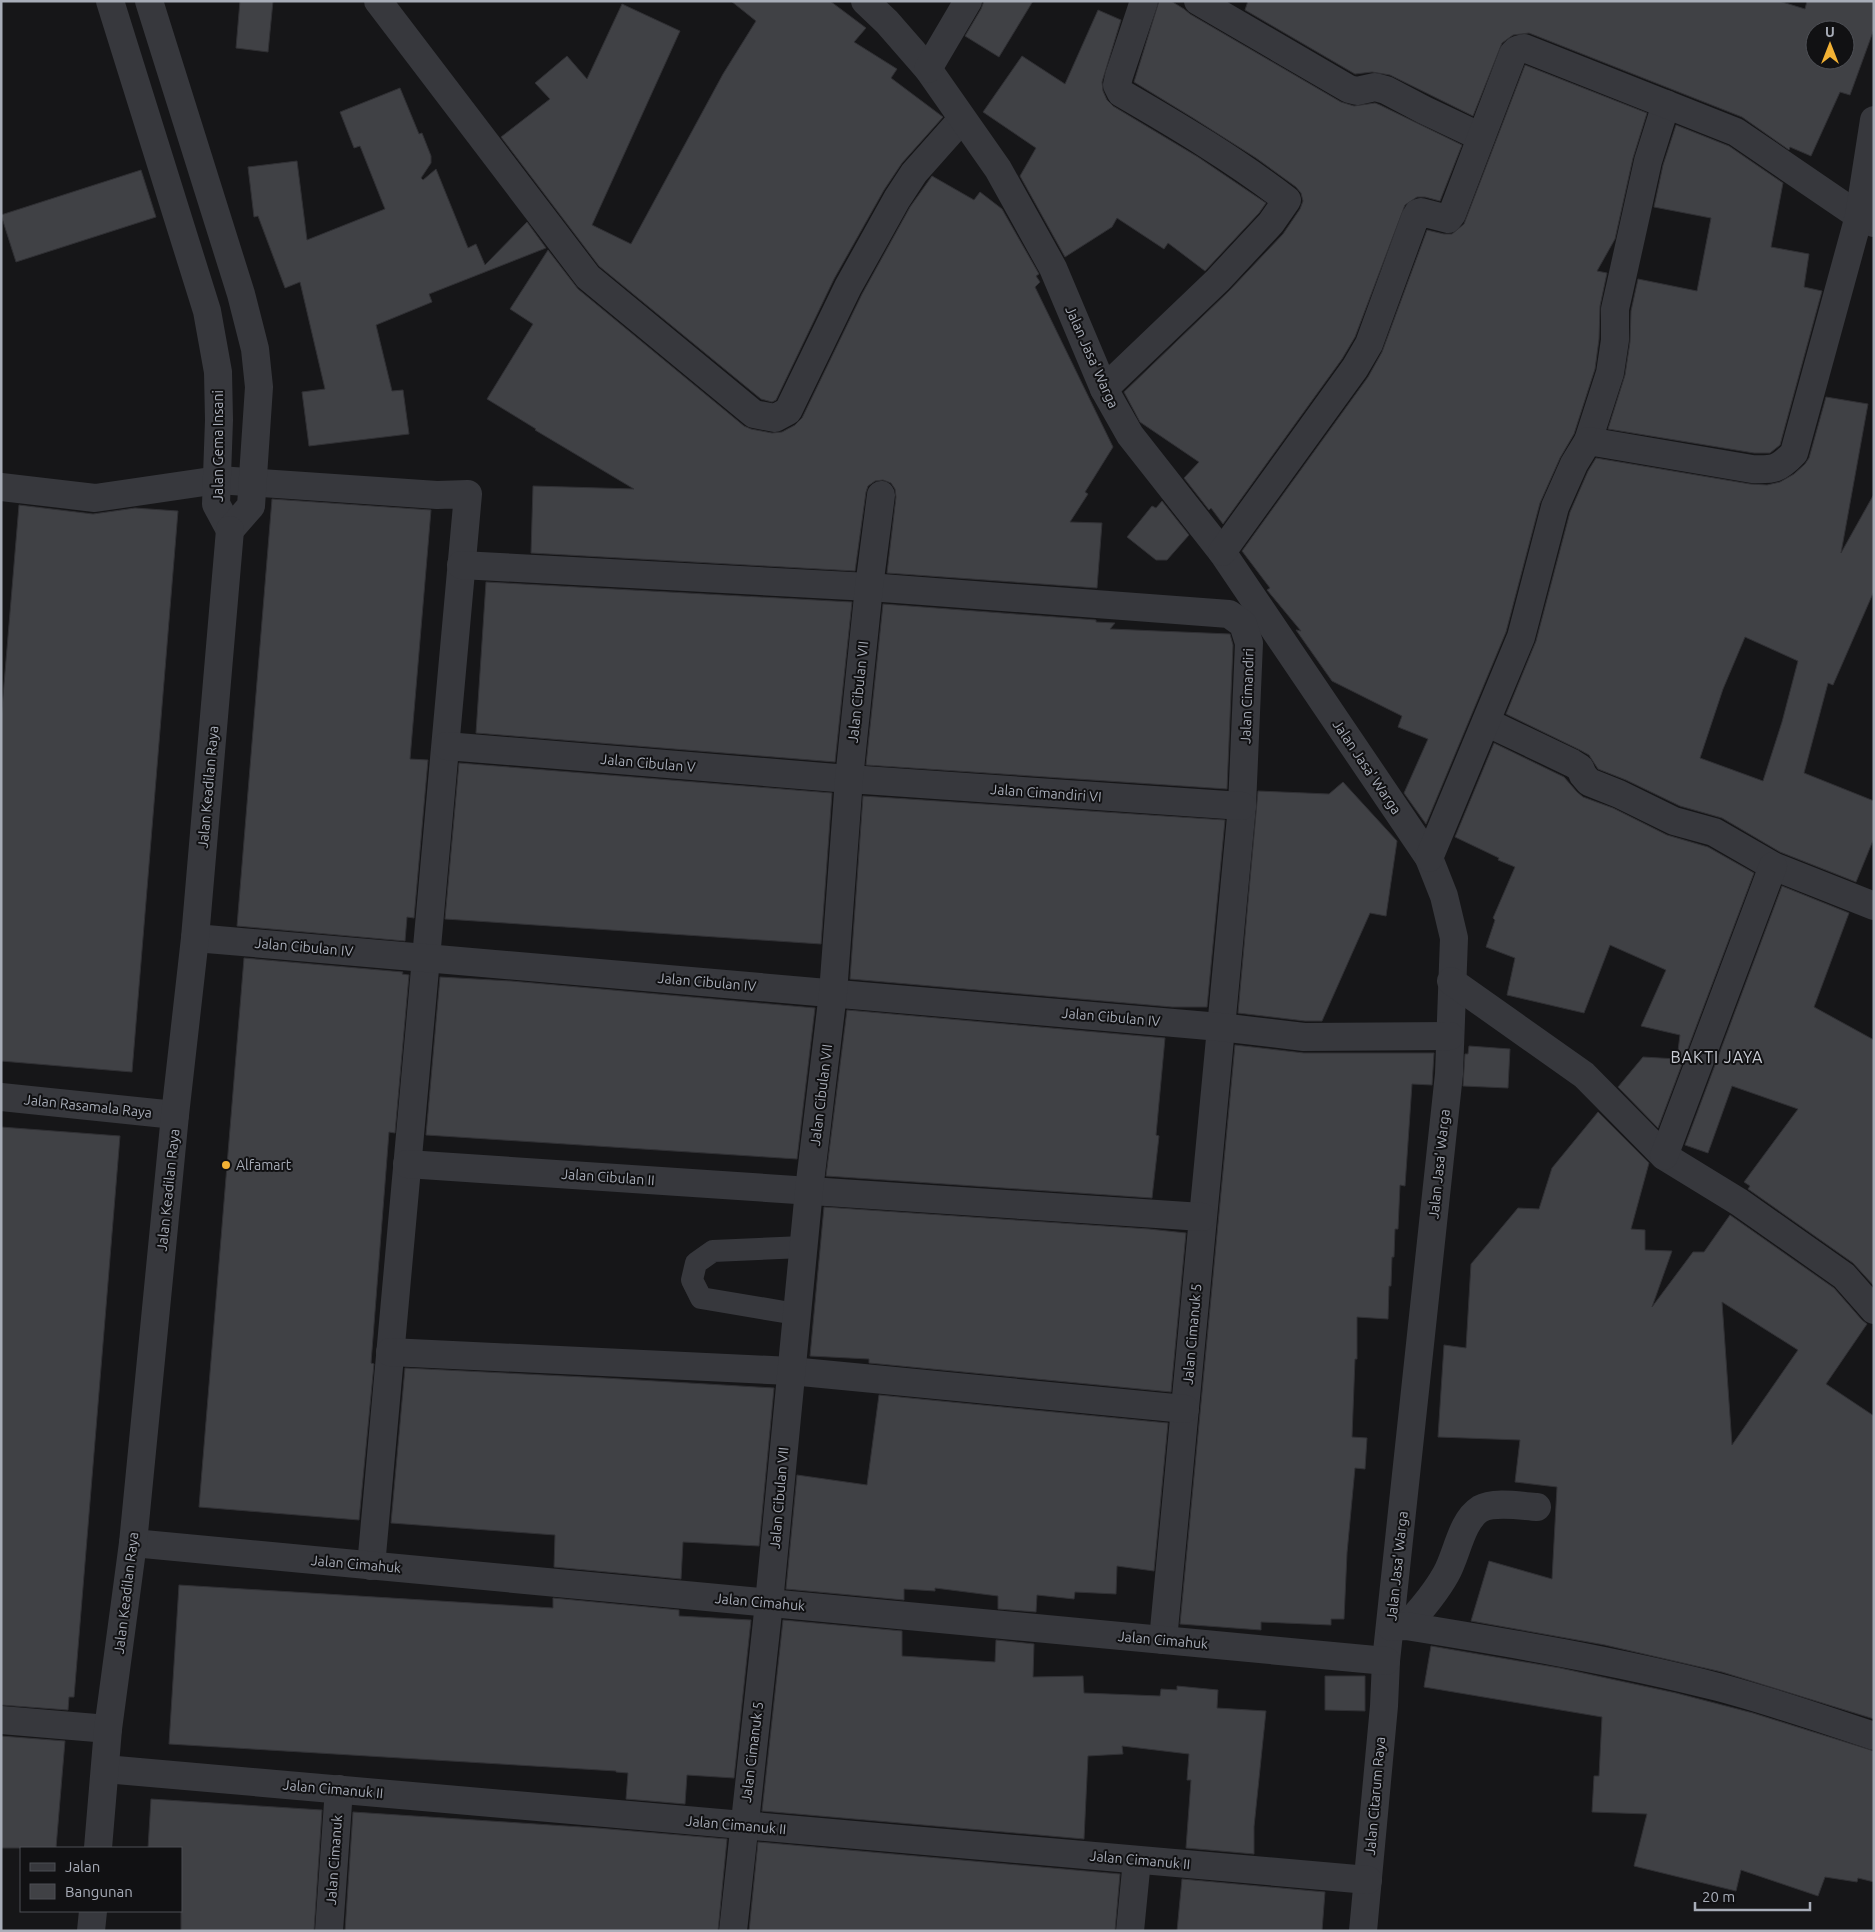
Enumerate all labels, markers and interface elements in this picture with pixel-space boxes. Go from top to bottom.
north arrow [1805,20,1855,70]
text: U [1825,24,1835,40]
street label: Jalan Jasa' Warga [1062,303,1122,411]
street label: Jalan Gema Insani [210,390,226,502]
street label: Jalan Cibulan VII [845,640,871,744]
street label: Jalan Cimandiri [1237,648,1257,744]
street label: Jalan Jasa' Warga [1330,717,1404,817]
street label: Jalan Keadilan Raya [195,725,221,849]
street label: Jalan Cibulan V [600,751,696,775]
street label: Jalan Cimandiri VI [990,781,1102,805]
street label: Jalan Cibulan IV [254,935,354,959]
street label: Jalan Cibulan IV [657,970,757,994]
street label: Jalan Cibulan IV [1061,1005,1161,1029]
street label: Jalan Cibulan VII [807,1043,835,1147]
district label: BAKTI JAYA [1671,1048,1763,1066]
street label: Jalan Rasamala Raya [23,1091,153,1121]
street label: Jalan Jasa' Warga [1425,1108,1453,1220]
street label: Jalan Keadilan Raya [154,1128,182,1252]
place label: Alfamart [236,1157,292,1173]
marker: Alfamart [220,1159,232,1171]
street label: Jalan Cibulan II [561,1166,655,1188]
street label: Jalan Cimanuk 5 [1180,1283,1204,1385]
street label: Jalan Cibulan VII [767,1446,791,1550]
street label: Jalan Jasa' Warga [1383,1510,1411,1622]
street label: Jalan Keadilan Raya [111,1531,141,1655]
street label: Jalan Cimahuk [310,1552,402,1576]
street label: Jalan Cimahuk [714,1590,806,1614]
street label: Jalan Cimahuk [1117,1628,1209,1652]
street label: Jalan Cimanuk 5 [738,1701,766,1803]
street label: Jalan Citarum Raya [1362,1736,1388,1856]
street label: Jalan Cimanuk II [282,1777,384,1801]
street label: Jalan Cimanuk II [685,1813,787,1837]
street label: Jalan Cimanuk [323,1814,345,1906]
legend [20,1847,182,1912]
street label: Jalan Cimanuk II [1089,1848,1191,1872]
text: Jalan [65,1858,100,1875]
scale bar [1695,1880,1810,1912]
text: Bangunan [65,1883,133,1900]
text: 20 m [1702,1888,1735,1905]

